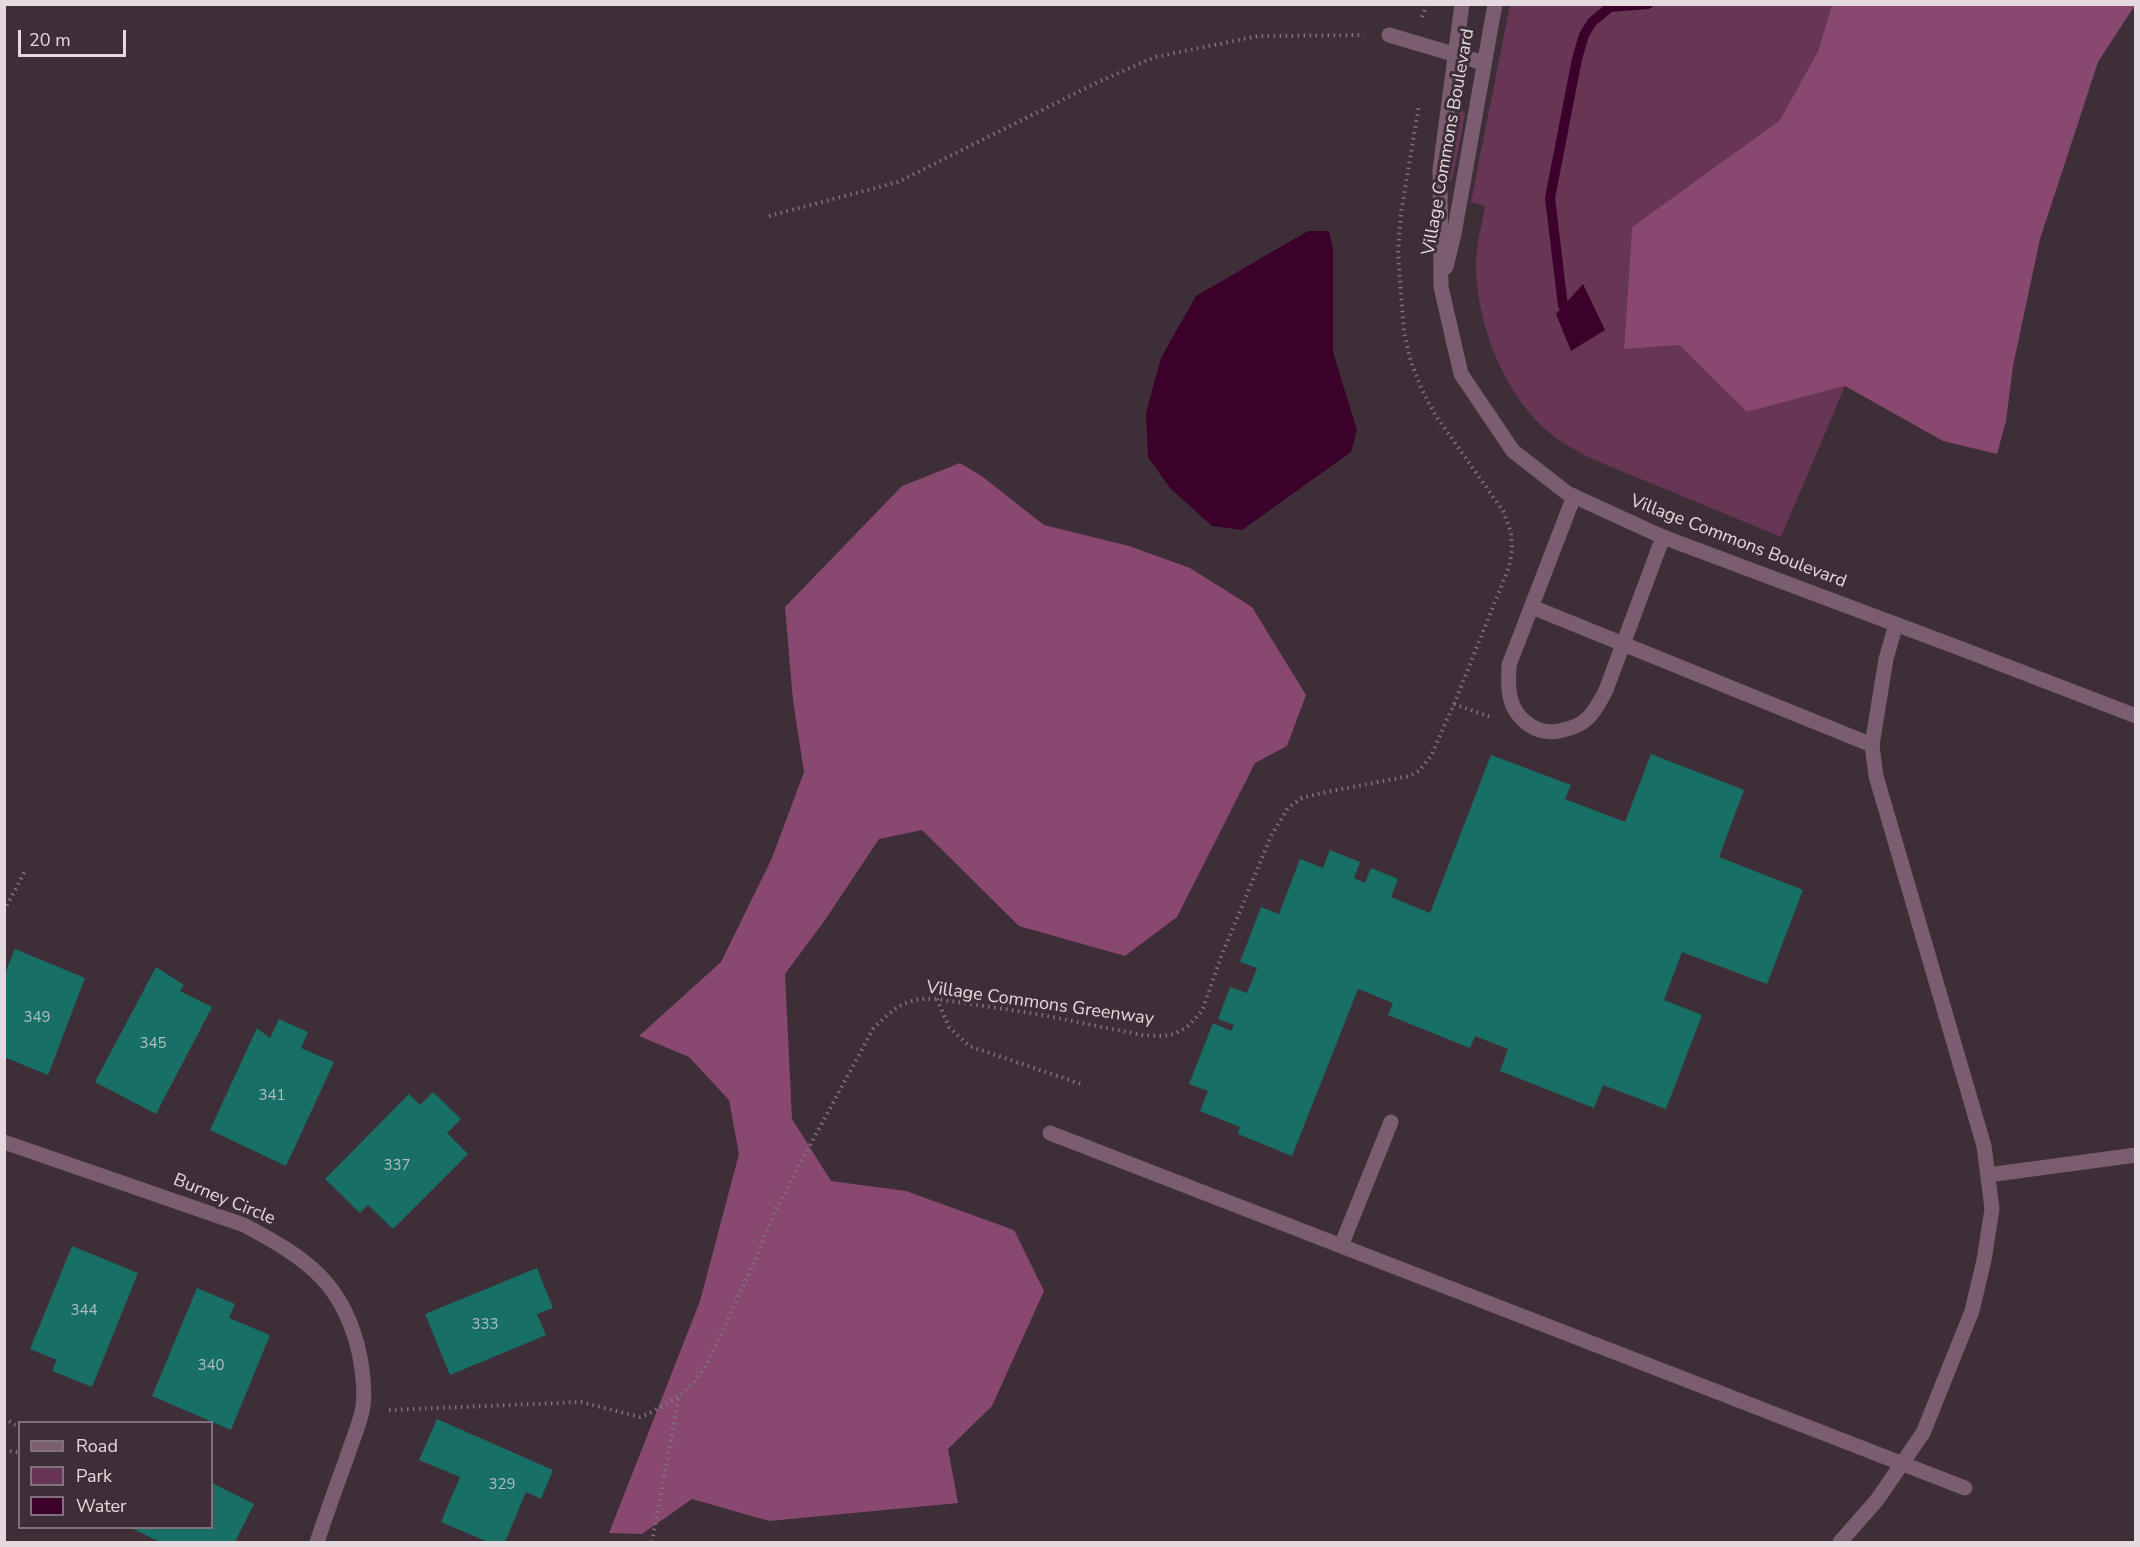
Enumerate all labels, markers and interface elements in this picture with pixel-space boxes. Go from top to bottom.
scale bar [21,18,129,56]
street label: Village Commons Boulevard [1418,27,1480,257]
text: 20 m [29,28,71,52]
street label: Village Commons Boulevard [1627,491,1849,593]
street label: Village Commons Greenway [925,977,1155,1031]
house number: 349 [24,1009,50,1027]
house number: 345 [140,1035,166,1053]
house number: 341 [259,1087,285,1105]
house number: 337 [384,1157,410,1175]
street label: Burney Circle [170,1170,278,1230]
house number: 344 [71,1302,97,1320]
house number: 333 [472,1316,498,1334]
house number: 340 [198,1357,224,1375]
legend [18,1421,213,1529]
text: Road [76,1434,118,1458]
text: Park [76,1464,112,1488]
house number: 329 [489,1476,515,1494]
text: Water [76,1494,127,1518]

